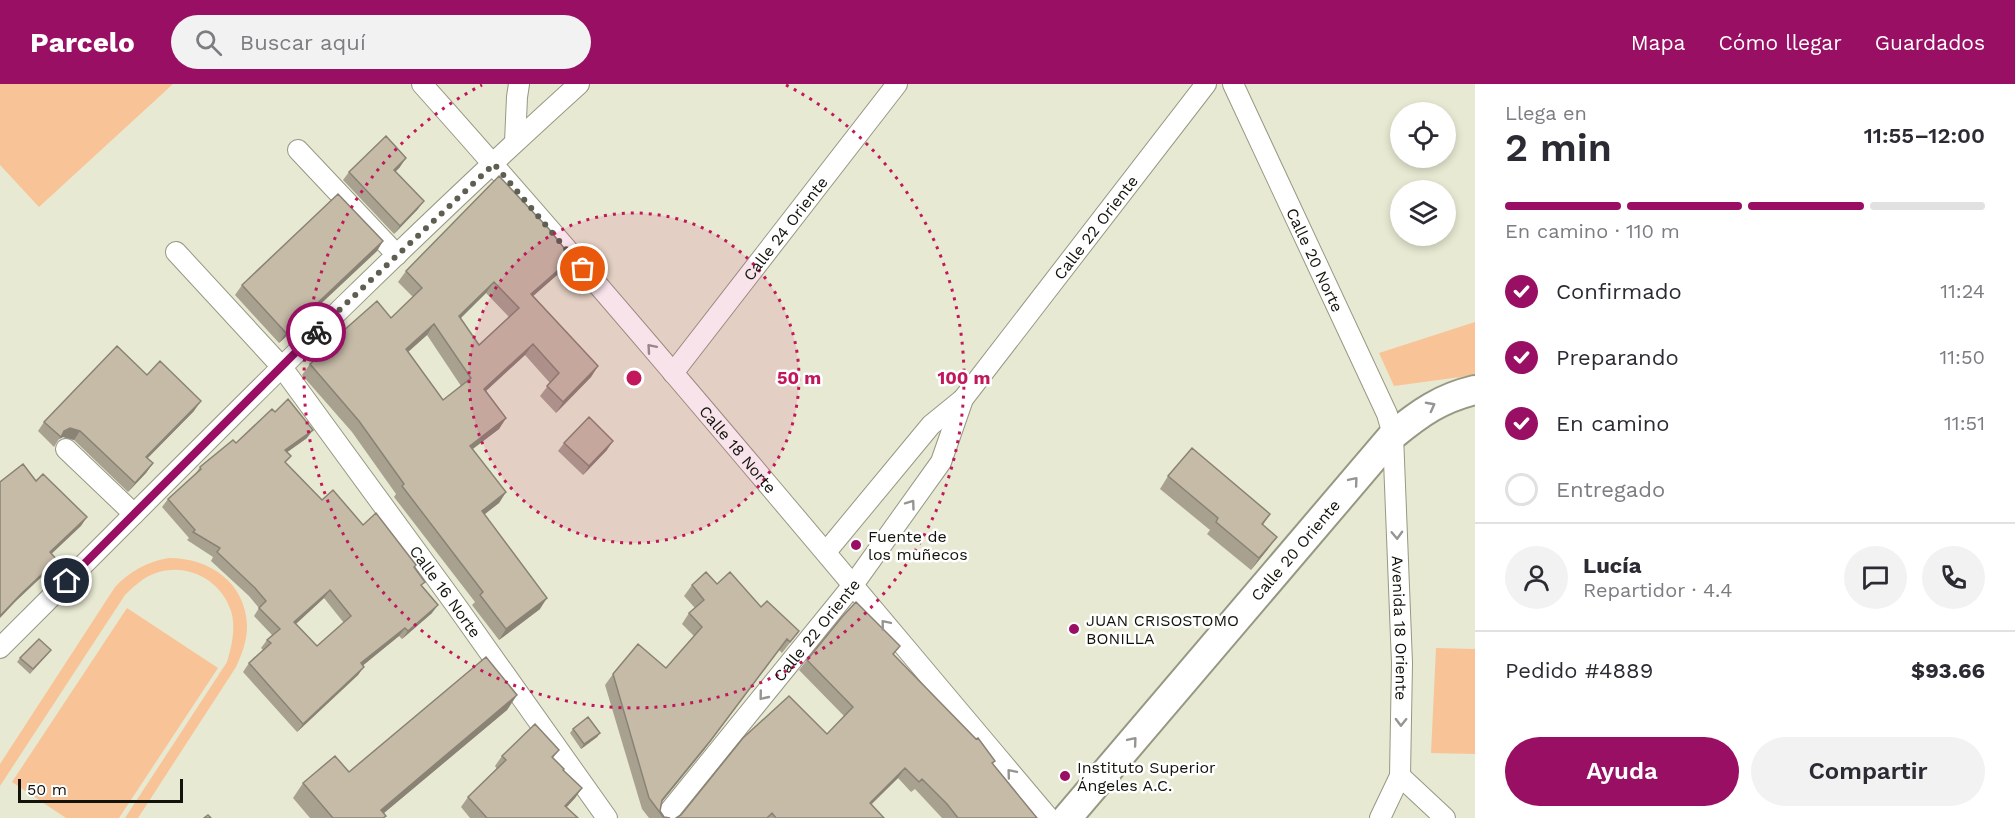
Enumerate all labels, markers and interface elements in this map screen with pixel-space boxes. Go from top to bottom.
search box [171,15,591,69]
text: Parcelo [30,26,135,59]
icon: search [192,26,225,59]
text: Buscar aquí [240,30,366,55]
text: Mapa [1631,30,1685,55]
text: Cómo llegar [1718,30,1842,55]
text: Guardados [1875,30,1985,55]
text: Llega en [1505,101,1587,125]
map controls [1390,102,1456,246]
button: locate [1390,102,1456,168]
text: 11:55–12:00 [1864,123,1985,148]
text: 2 min [1505,125,1612,170]
street label: Calle 22 Oriente [1050,172,1142,283]
street label: Calle 24 Oriente [739,173,832,284]
button: layers [1390,180,1456,246]
street label: Calle 20 Norte [1282,205,1347,315]
text: En camino · 110 m [1505,219,1680,243]
pin [557,243,608,294]
icon: bag [566,252,599,285]
icon: check [1505,275,1538,308]
text: Confirmado [1556,279,1682,304]
text: 11:24 [1940,279,1985,303]
courier [286,302,346,362]
icon: bike [300,316,333,349]
icon: check [1505,341,1538,374]
one-way arrow [647,344,658,355]
text: Preparando [1556,345,1679,370]
text: 11:50 [1939,345,1985,369]
text: 50 m [777,367,821,388]
text: 100 m [937,367,991,388]
centre of rings [624,368,644,388]
street label: Calle 18 Norte [695,402,780,497]
one-way arrow [1425,402,1435,413]
icon: check [1505,407,1538,440]
text: En camino [1556,411,1670,436]
text: 11:51 [1944,411,1985,435]
one-way arrow [1347,477,1358,488]
text: Entregado [1556,477,1665,502]
street label: Calle 20 Oriente [1247,496,1344,605]
one-way arrow [904,499,915,510]
place label: Fuente de los muñecos [868,527,968,564]
one-way arrow [1391,531,1403,540]
marker: Fuente de los muñecos [849,538,863,552]
street label: Calle 16 Norte [405,542,485,641]
button: person [1505,546,1568,609]
button: chat [1844,546,1907,609]
button: phone [1922,546,1985,609]
text: Lucía [1583,553,1641,578]
pin [41,555,92,606]
street label: Avenida 18 Oriente [1388,555,1411,700]
icon: home [50,564,83,597]
street label: Calle 22 Oriente [770,576,864,685]
text: Repartidor · 4.4 [1583,578,1732,602]
place label: JUAN CRISOSTOMO BONILLA [1086,611,1239,648]
one-way arrow [882,620,893,631]
marker: JUAN CRISOSTOMO BONILLA [1067,622,1081,636]
text: Pedido #4889 [1505,658,1653,683]
text: $93.66 [1911,658,1985,683]
one-way arrow [759,689,770,700]
one-way arrow [1394,717,1407,726]
one-way arrow [1125,737,1136,748]
button: Ayuda [1505,737,1739,806]
button: Compartir [1751,737,1985,806]
place label: Instituto Superior Ángeles A.C. [1077,758,1216,795]
one-way arrow [1007,769,1018,780]
marker: Instituto Superior Ángeles A.C. [1058,769,1072,783]
scale bar [18,776,183,804]
text: 50 m [27,780,67,799]

